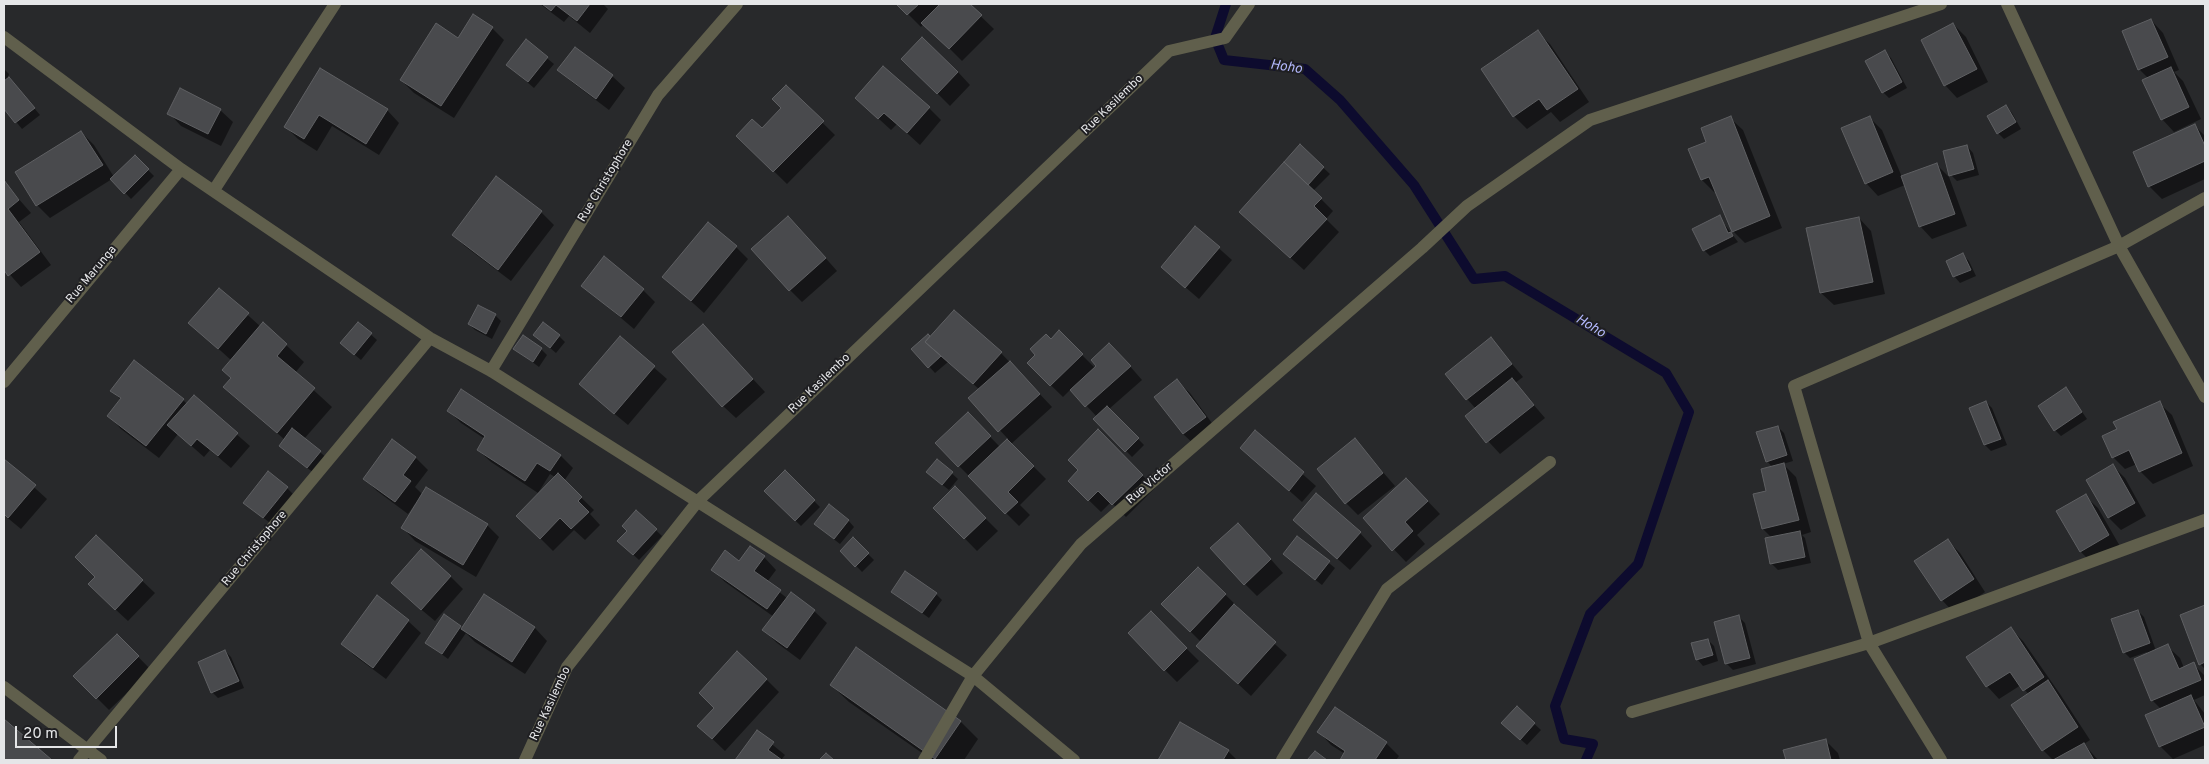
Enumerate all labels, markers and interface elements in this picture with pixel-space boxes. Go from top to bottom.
water label: Hoho [1269,57,1303,79]
street label: Rue Kasilembo [1079,72,1147,138]
street label: Rue Christophore [576,137,636,225]
street label: Rue Marunga [64,243,120,307]
water label: Hoho [1572,312,1608,342]
street label: Rue Kasilembo [786,351,854,417]
street label: Rue Victor [1124,460,1176,508]
street label: Rue Christophore [219,508,291,590]
street label: Rue Kasilembo [528,665,574,743]
scale bar [18,716,120,748]
text: 20 m [23,725,58,744]

